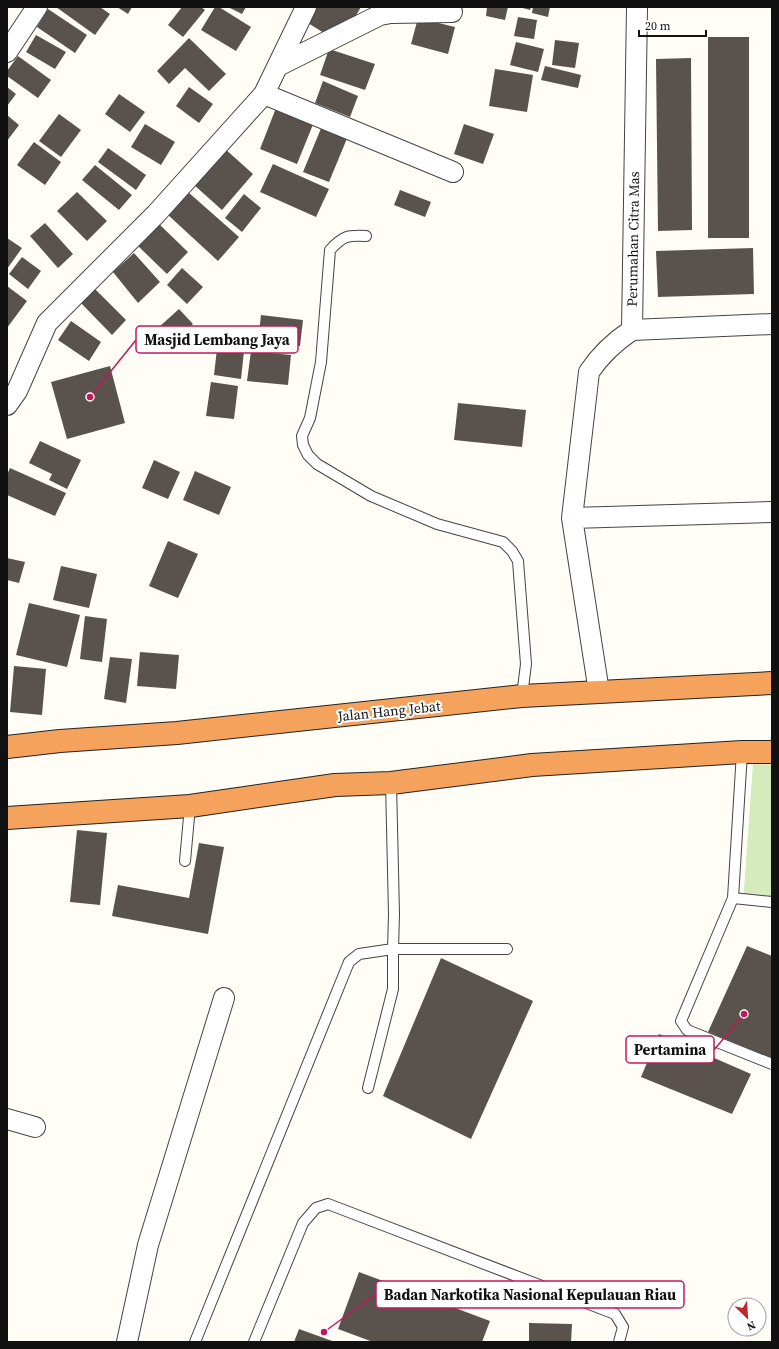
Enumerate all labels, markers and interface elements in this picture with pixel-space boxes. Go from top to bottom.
scale bar [639,12,706,38]
text: 20 m [645,18,671,34]
street label: Perumahan Citra Mas [622,171,644,307]
callout: Masjid Lembang Jaya [136,326,298,353]
text: Masjid Lembang Jaya [144,329,291,350]
street label: Jalan Hang Jebat [336,696,442,726]
callout: Pertamina [626,1036,714,1063]
text: Pertamina [634,1039,707,1060]
callout: Badan Narkotika Nasional Kepulauan Riau [376,1281,684,1308]
text: Badan Narkotika Nasional Kepulauan Riau [384,1284,676,1305]
north arrow [727,1297,767,1337]
text: N [744,1317,758,1334]

